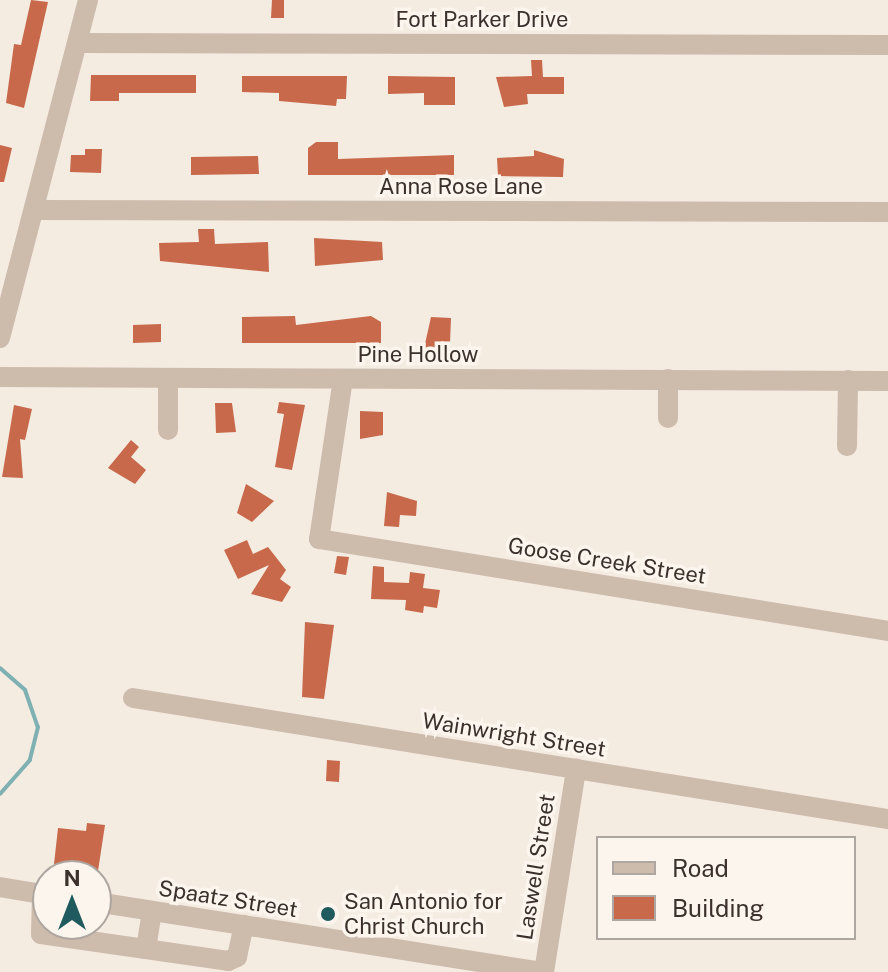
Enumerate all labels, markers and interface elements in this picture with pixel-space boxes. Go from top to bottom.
street label: Fort Parker Drive [396,7,568,33]
street label: Anna Rose Lane [379,174,543,200]
street label: Pine Hollow [357,342,479,368]
street label: Goose Creek Street [506,532,708,590]
street label: Wainwright Street [420,707,608,763]
street label: Laswell Street [511,792,561,942]
legend [596,836,856,940]
text: Road [672,854,729,882]
north arrow [32,860,112,940]
text: N [63,865,81,891]
street label: Spaatz Street [157,875,299,923]
place label: San Antonio for Christ Church [344,888,503,940]
text: Building [672,894,764,922]
marker: San Antonio for Christ Church [319,905,337,923]

